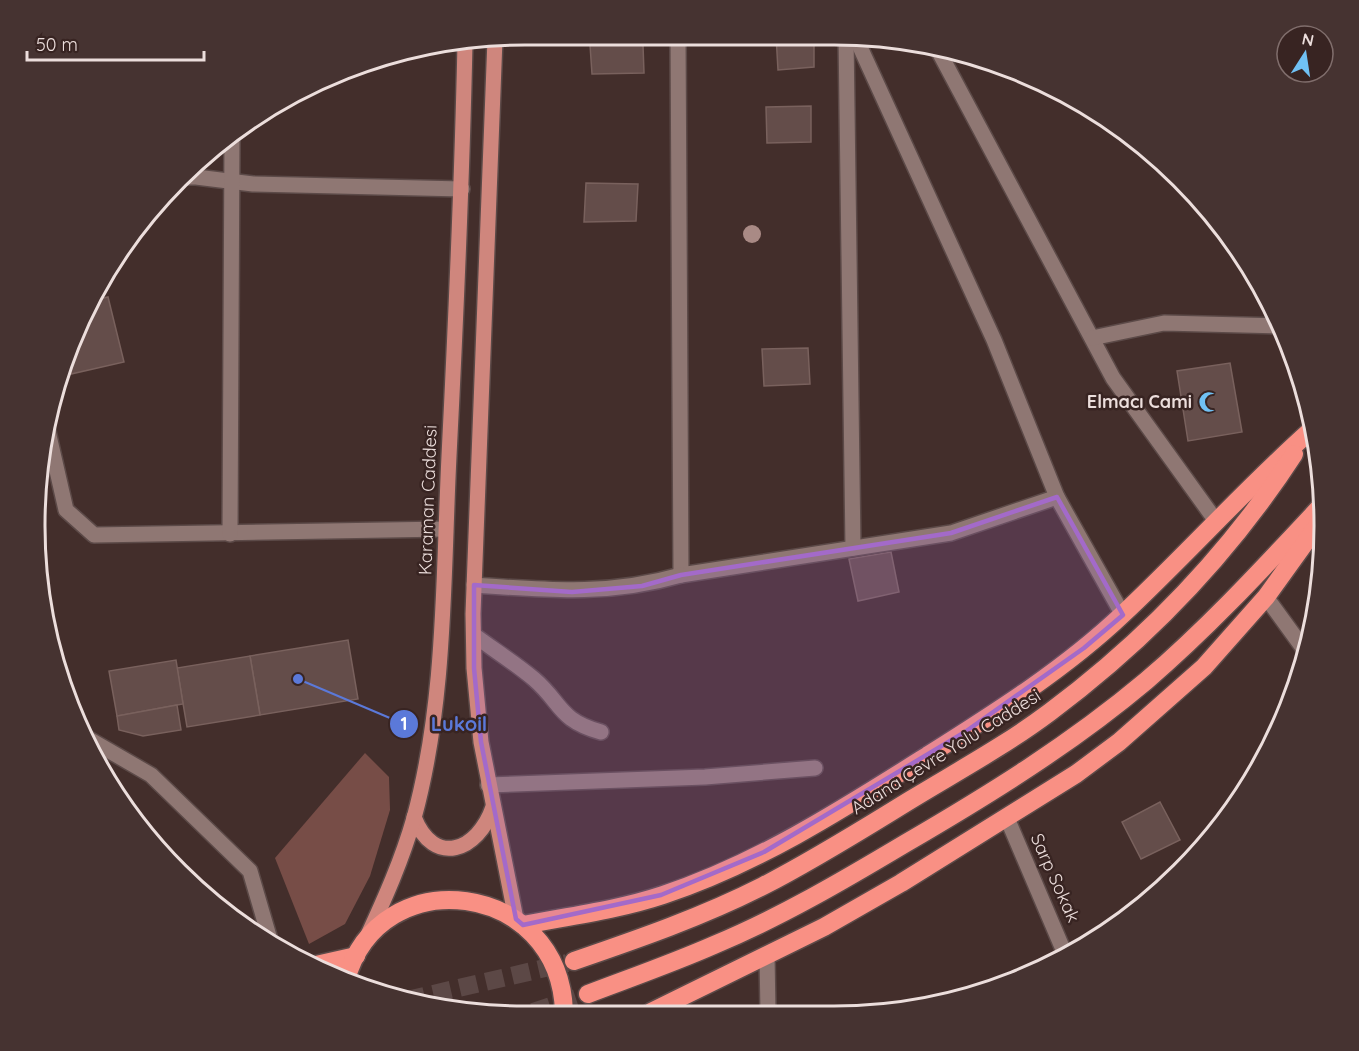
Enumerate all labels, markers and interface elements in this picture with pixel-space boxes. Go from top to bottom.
scale bar [27,24,204,62]
north arrow [1275,24,1335,84]
text: N [1300,28,1316,50]
text: 50 m [36,33,78,56]
place label: Elmacı Cami [1087,390,1192,413]
mosque icon: Elmacı Cami [1197,390,1221,414]
street label: Karaman Caddesi [413,424,442,575]
street label: Adana Çevre Yolu Caddesi [847,684,1045,819]
callout: Lukoil [389,705,499,743]
text: Lukoil [431,711,487,736]
text: 1 [400,712,408,735]
street label: Sarp Sokak [1026,830,1085,926]

